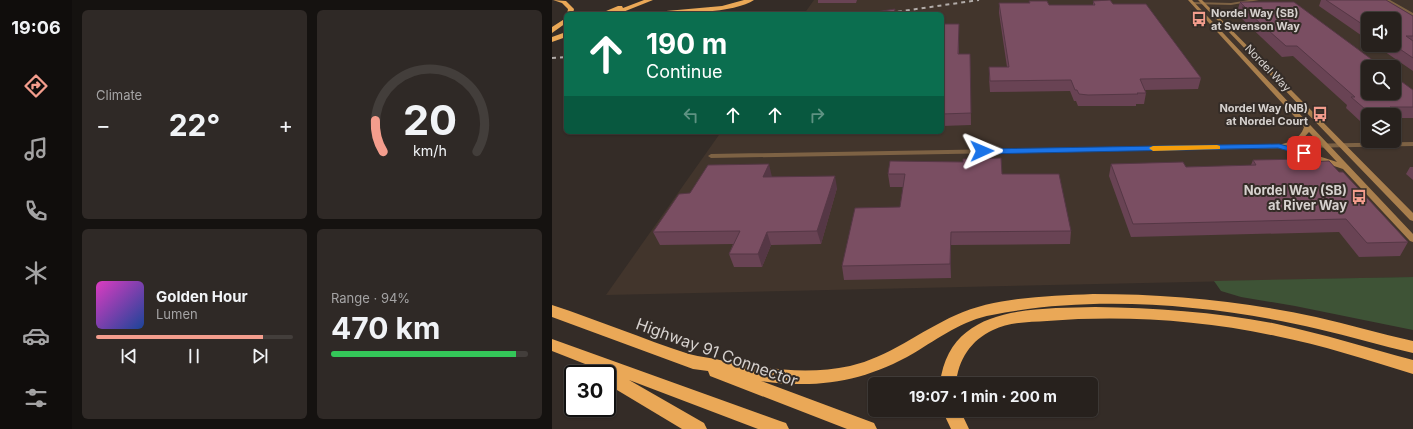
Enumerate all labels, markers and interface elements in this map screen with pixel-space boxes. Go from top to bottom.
place label: Nordel Way (SB) at Swenson Way [1211,6,1300,33]
bus stop icon: Nordel Way (SB) at Swenson Way [1190,10,1208,28]
map controls [1361,12,1401,148]
button: sound [1361,12,1401,52]
text: 19:06 [11,17,61,38]
text: 190 m [646,27,727,61]
icon: ahead [580,28,632,80]
street label: Nordel Way [1242,41,1294,95]
button: search [1361,60,1401,100]
text: Continue [646,61,723,82]
icon: directions [22,72,50,100]
text: Climate [96,87,142,103]
text: 20 [402,95,457,145]
place label: Nordel Way (NB) at Nordel Court [1219,101,1308,128]
icon: left [680,104,702,126]
icon: ahead [722,104,744,126]
icon: ahead [764,104,786,126]
icon: right [806,104,828,126]
bus stop icon: Nordel Way (NB) at Nordel Court [1311,105,1329,123]
text: 22° [169,107,220,143]
button: layers [1361,108,1401,148]
text: − [96,112,111,138]
text: + [278,112,293,138]
position arrow [961,130,1003,172]
icon: music [22,135,50,163]
pin [1287,136,1321,170]
text: km/h [413,142,446,159]
icon: arrive [1293,142,1315,164]
place label: Nordel Way (SB) at River Way [1244,182,1347,213]
bus stop icon: Nordel Way (SB) at River Way [1350,188,1368,206]
icon: phone [22,197,50,225]
icon: climate [22,259,50,287]
text: Golden Hour [156,287,248,306]
text: Range · 94% [331,290,410,306]
text: Lumen [156,306,198,322]
text: 470 km [331,310,440,346]
street label: Highway 91 Connector [633,313,801,391]
icon: car [22,322,50,350]
icon: previous [118,345,140,367]
icon: pause [183,345,205,367]
icon: next [249,345,271,367]
speed limit sign: 30 [564,365,616,417]
icon: filters [22,384,50,412]
text: 19:07 · 1 min · 200 m [909,387,1057,406]

